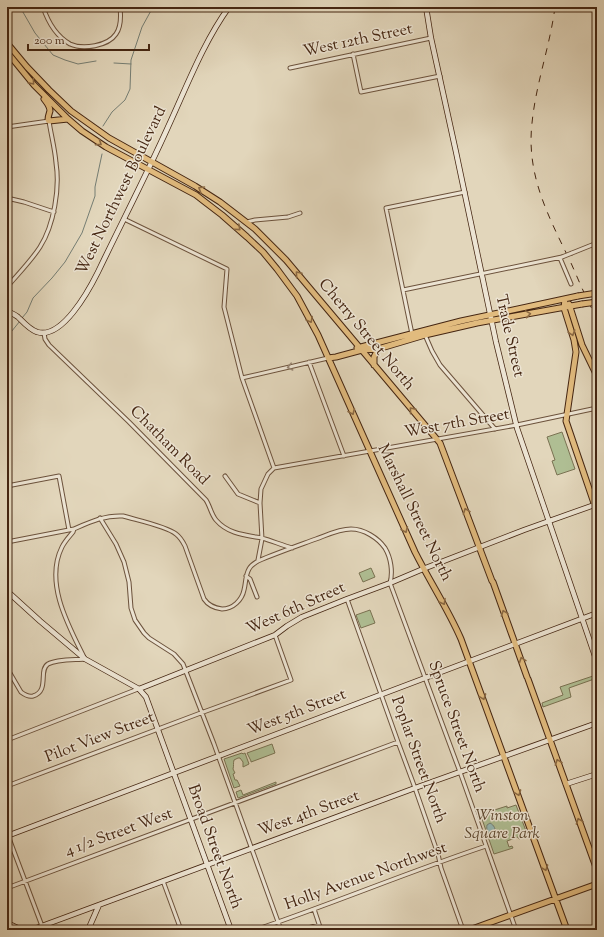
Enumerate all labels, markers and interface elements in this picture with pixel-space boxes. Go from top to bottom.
street label: West 12th Street [301,18,415,64]
scale bar [28,26,149,52]
text: 200 m [34,32,65,50]
one-way arrow [27,78,34,85]
street label: West Northwest Boulevard [71,103,173,279]
one-way arrow [95,138,102,145]
one-way arrow [198,187,205,194]
one-way arrow [233,223,240,230]
one-way arrow [295,272,302,279]
street label: Cherry Street North [312,274,420,396]
street label: Trade Street [488,292,530,380]
one-way arrow [525,310,531,319]
one-way arrow [306,316,313,324]
one-way arrow [567,329,576,336]
one-way arrow [287,362,293,370]
street label: Chatham Road [124,401,214,491]
street label: West 7th Street [403,403,512,445]
one-way arrow [347,407,355,415]
one-way arrow [410,407,417,414]
street label: Marshall Street North [371,440,458,586]
one-way arrow [462,507,470,514]
one-way arrow [401,527,409,534]
street label: West 6th Street [243,577,350,641]
one-way arrow [439,598,446,605]
one-way arrow [501,610,509,617]
one-way arrow [518,657,526,664]
street label: Spruce Street North [421,658,491,797]
street label: West 5th Street [244,683,350,742]
street label: Poplar Street North [384,693,452,827]
one-way arrow [478,694,486,701]
street label: Pilot View Street [42,706,159,769]
one-way arrow [554,759,562,766]
street label: Broad Street North [181,781,247,913]
street label: West 4th Street [255,785,363,843]
one-way arrow [513,789,521,796]
street label: 4 1/2 Street West [62,803,177,863]
park label: Winston Square Park [464,805,540,846]
one-way arrow [575,817,583,824]
street label: Holly Avenue Northwest [282,837,451,917]
one-way arrow [540,865,548,872]

